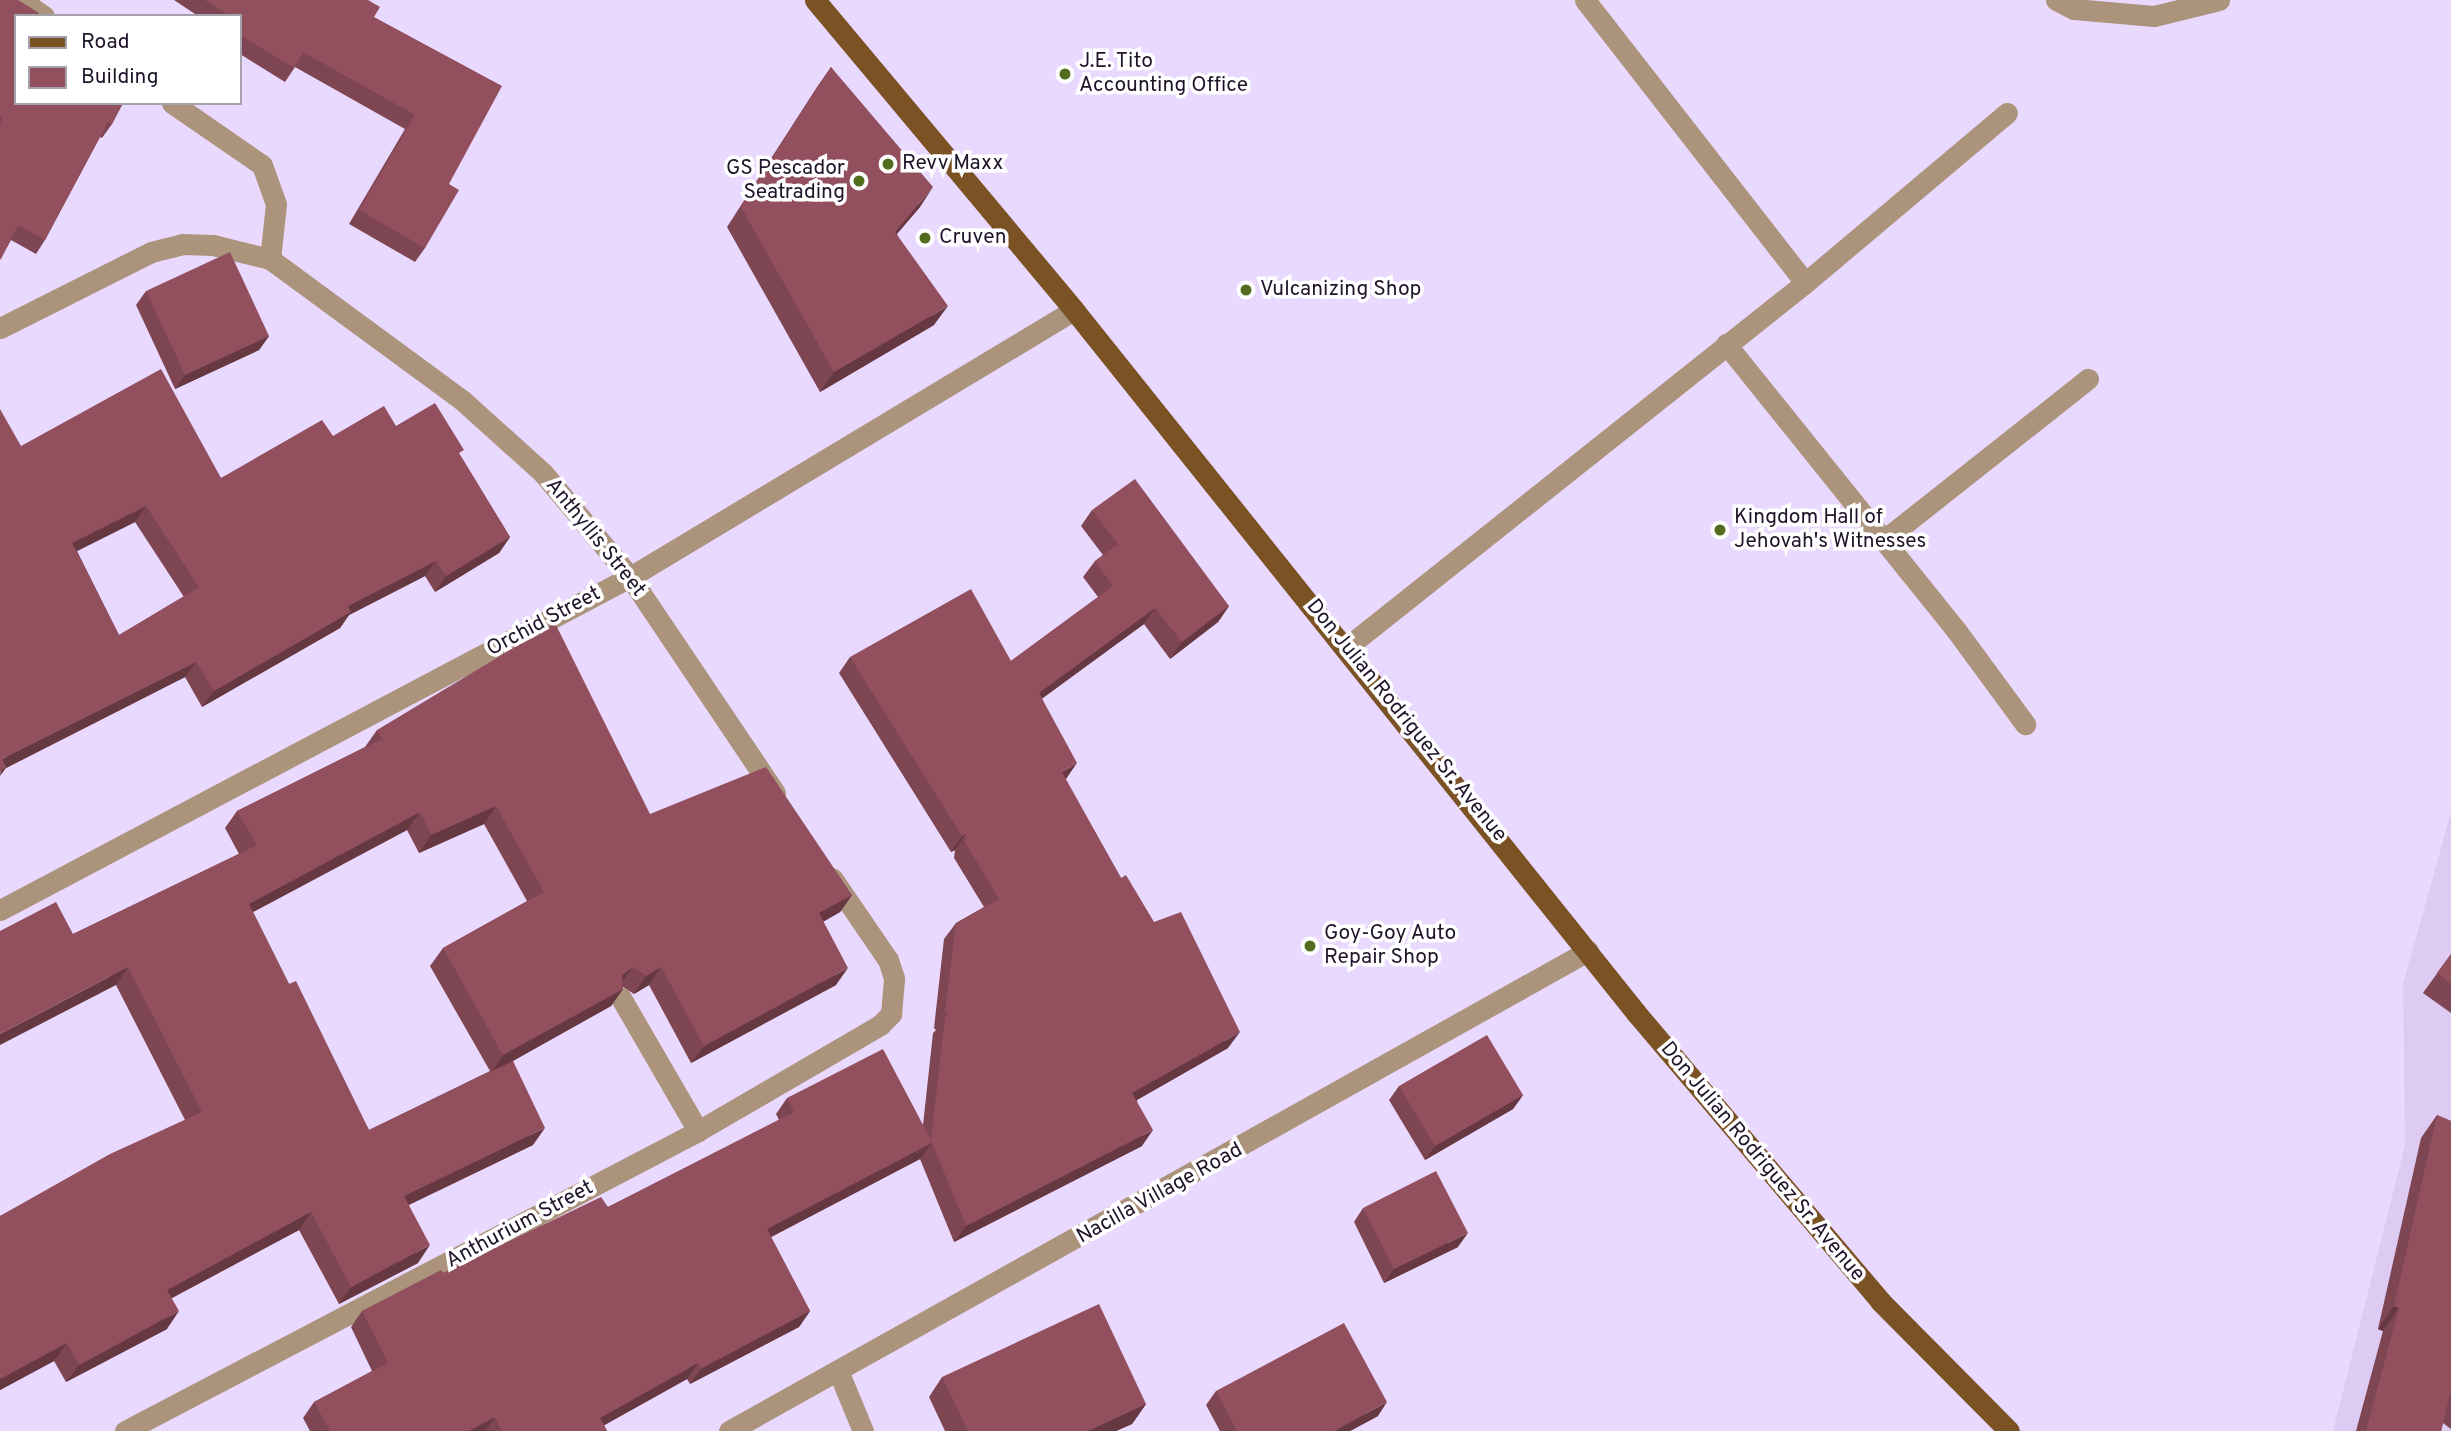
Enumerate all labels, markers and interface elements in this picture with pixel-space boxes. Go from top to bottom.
legend [14,14,242,105]
text: Road [81,29,130,56]
place label: J.E. Tito Accounting Office [1079,49,1248,99]
text: Building [81,64,159,91]
marker: J.E. Tito Accounting Office [1057,66,1073,82]
place label: Revv Maxx [902,151,1003,177]
place label: GS Pescador Seatrading [726,156,845,206]
marker: Revv Maxx [880,156,896,172]
marker: GS Pescador Seatrading [851,173,867,189]
place label: Cruven [939,225,1007,251]
marker: Cruven [917,230,933,246]
place label: Vulcanizing Shop [1260,277,1421,303]
marker: Vulcanizing Shop [1238,282,1254,298]
street label: Anthyllis Street [540,474,650,602]
place label: Kingdom Hall of Jehovah's Witnesses [1734,505,1927,555]
marker: Kingdom Hall of Jehovah's Witnesses [1712,522,1728,538]
street label: Orchid Street [483,581,605,663]
street label: Don Julian Rodriguez Sr. Avenue [1300,594,1512,848]
place label: Goy-Goy Auto Repair Shop [1324,921,1457,971]
marker: Goy-Goy Auto Repair Shop [1302,938,1318,954]
street label: Don Julian Rodriguez Sr. Avenue [1654,1037,1870,1287]
street label: Nacilla Village Road [1072,1138,1248,1250]
street label: Anthurium Street [442,1176,598,1274]

